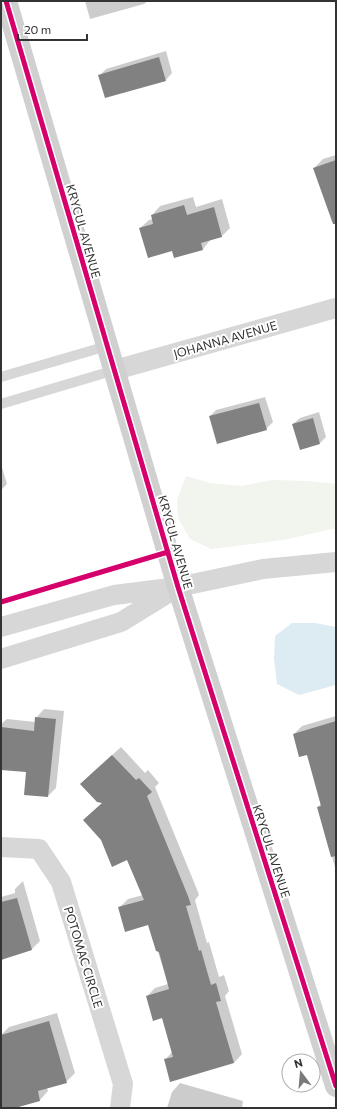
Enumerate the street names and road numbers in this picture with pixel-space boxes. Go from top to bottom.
street label: KRYCUL AVENUE [64,182,104,280]
street label: JOHANNA AVENUE [172,318,279,361]
street label: KRYCUL AVENUE [156,493,196,591]
street label: KRYCUL AVENUE [250,803,294,899]
street label: POTOMAC CIRCLE [62,905,106,1009]

